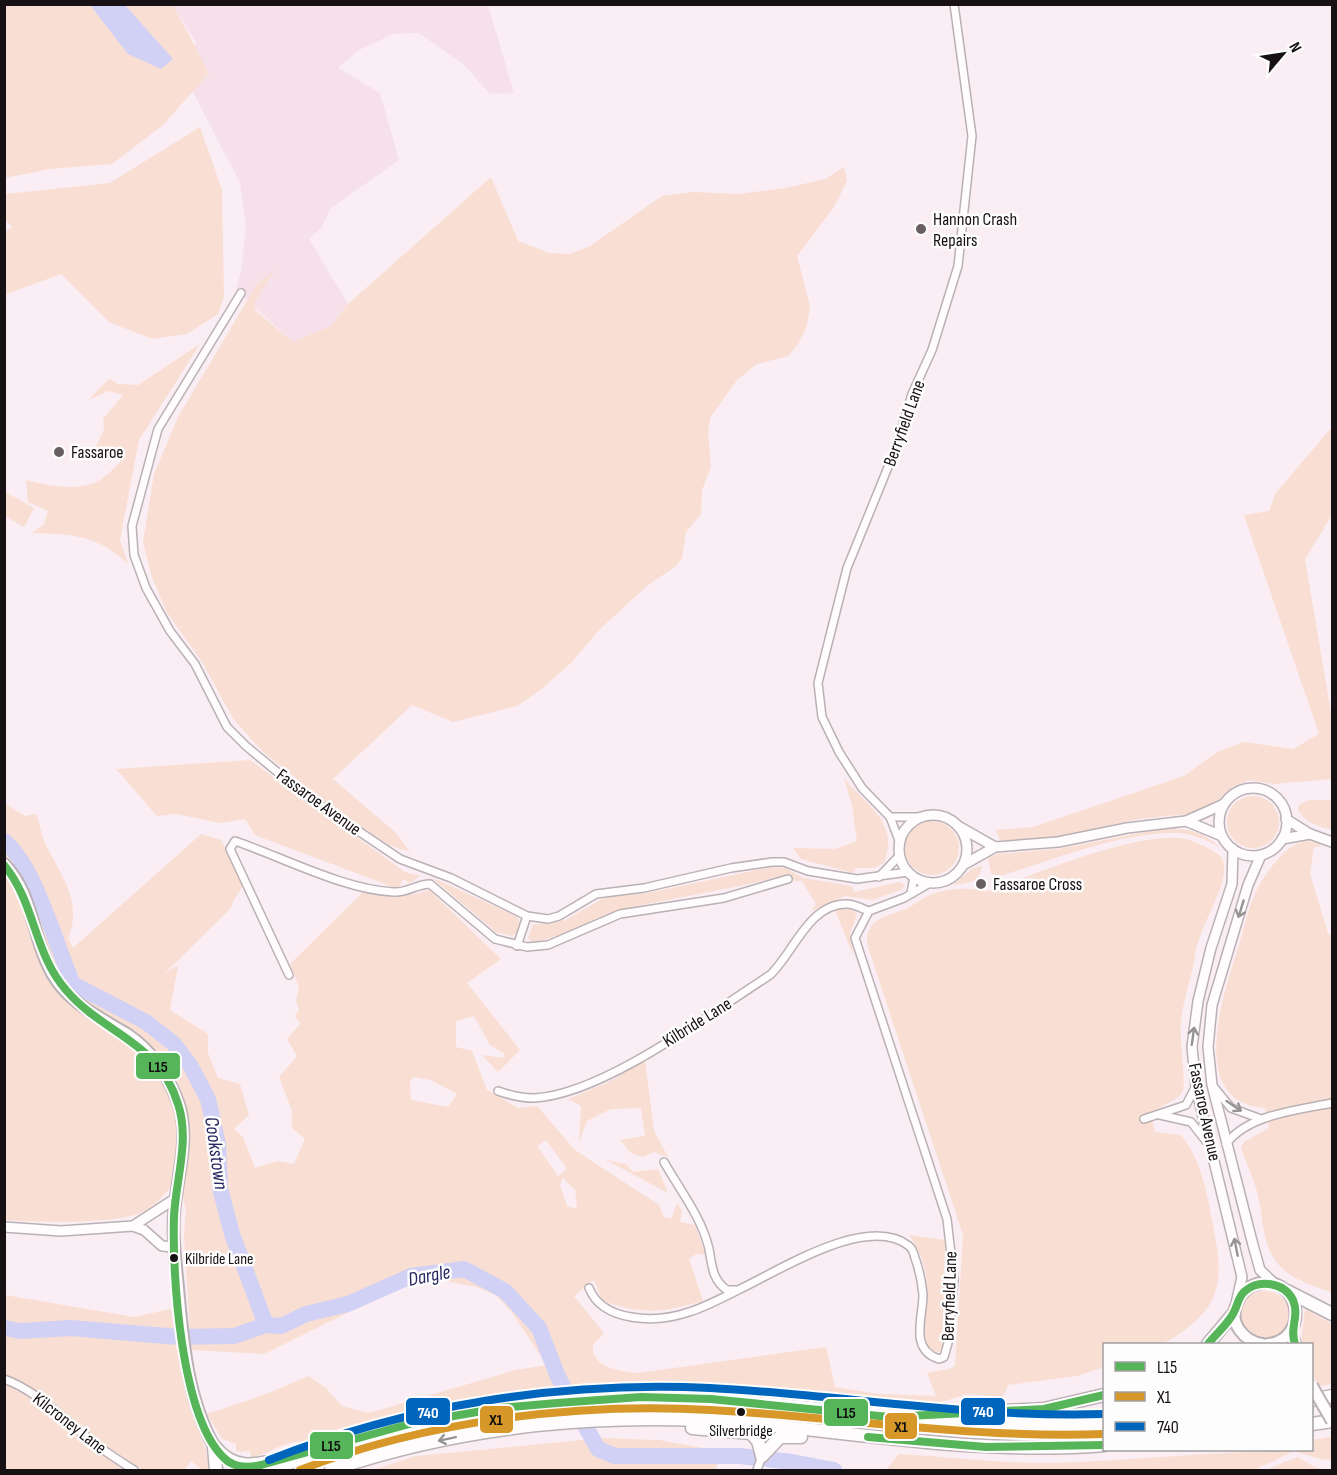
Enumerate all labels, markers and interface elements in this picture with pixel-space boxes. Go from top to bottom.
north arrow [1253,24,1313,84]
text: N [1284,39,1305,56]
place label: Hannon Crash Repairs [933,209,1017,251]
marker: Hannon Crash Repairs [914,222,928,236]
street label: Berryfield Lane [879,377,930,469]
place label: Fassaroe [71,442,124,463]
marker: Fassaroe [52,445,66,459]
street label: Fassaroe Avenue [272,765,365,840]
place label: Fassaroe Cross [993,874,1082,895]
marker: Fassaroe Cross [974,877,988,891]
one-way arrow [1235,899,1246,918]
street label: Kilbride Lane [659,993,735,1052]
one-way arrow [1188,1027,1199,1047]
line badge: L15 [135,1052,181,1080]
text: L15 [148,1058,168,1077]
street label: Fassaroe Avenue [1184,1061,1225,1163]
one-way arrow [1225,1100,1242,1113]
water label: Cookstown [199,1115,233,1191]
one-way arrow [1230,1238,1241,1257]
place label: Kilbride Lane [185,1250,253,1269]
street label: Berryfield Lane [937,1251,962,1341]
marker: Kilbride Lane [168,1252,180,1264]
water label: Dargle [406,1260,453,1292]
legend [1103,1343,1313,1451]
text: L15 [1157,1357,1177,1378]
text: X1 [1156,1387,1172,1408]
street label: Kilcroney Lane [29,1388,111,1459]
line badge: 740 [405,1397,451,1426]
line badge: 740 [960,1397,1006,1426]
line badge: L15 [823,1398,869,1427]
text: 740 [972,1403,994,1422]
text: 740 [417,1404,439,1423]
text: L15 [836,1404,856,1423]
line badge: X1 [479,1405,514,1434]
marker: Silverbridge [735,1406,747,1418]
text: X1 [488,1411,504,1430]
line badge: X1 [884,1412,918,1440]
text: 740 [1157,1417,1179,1438]
text: X1 [893,1418,909,1437]
place label: Silverbridge [709,1422,773,1441]
line badge: L15 [309,1431,354,1460]
one-way arrow [437,1434,456,1446]
text: L15 [321,1437,341,1456]

